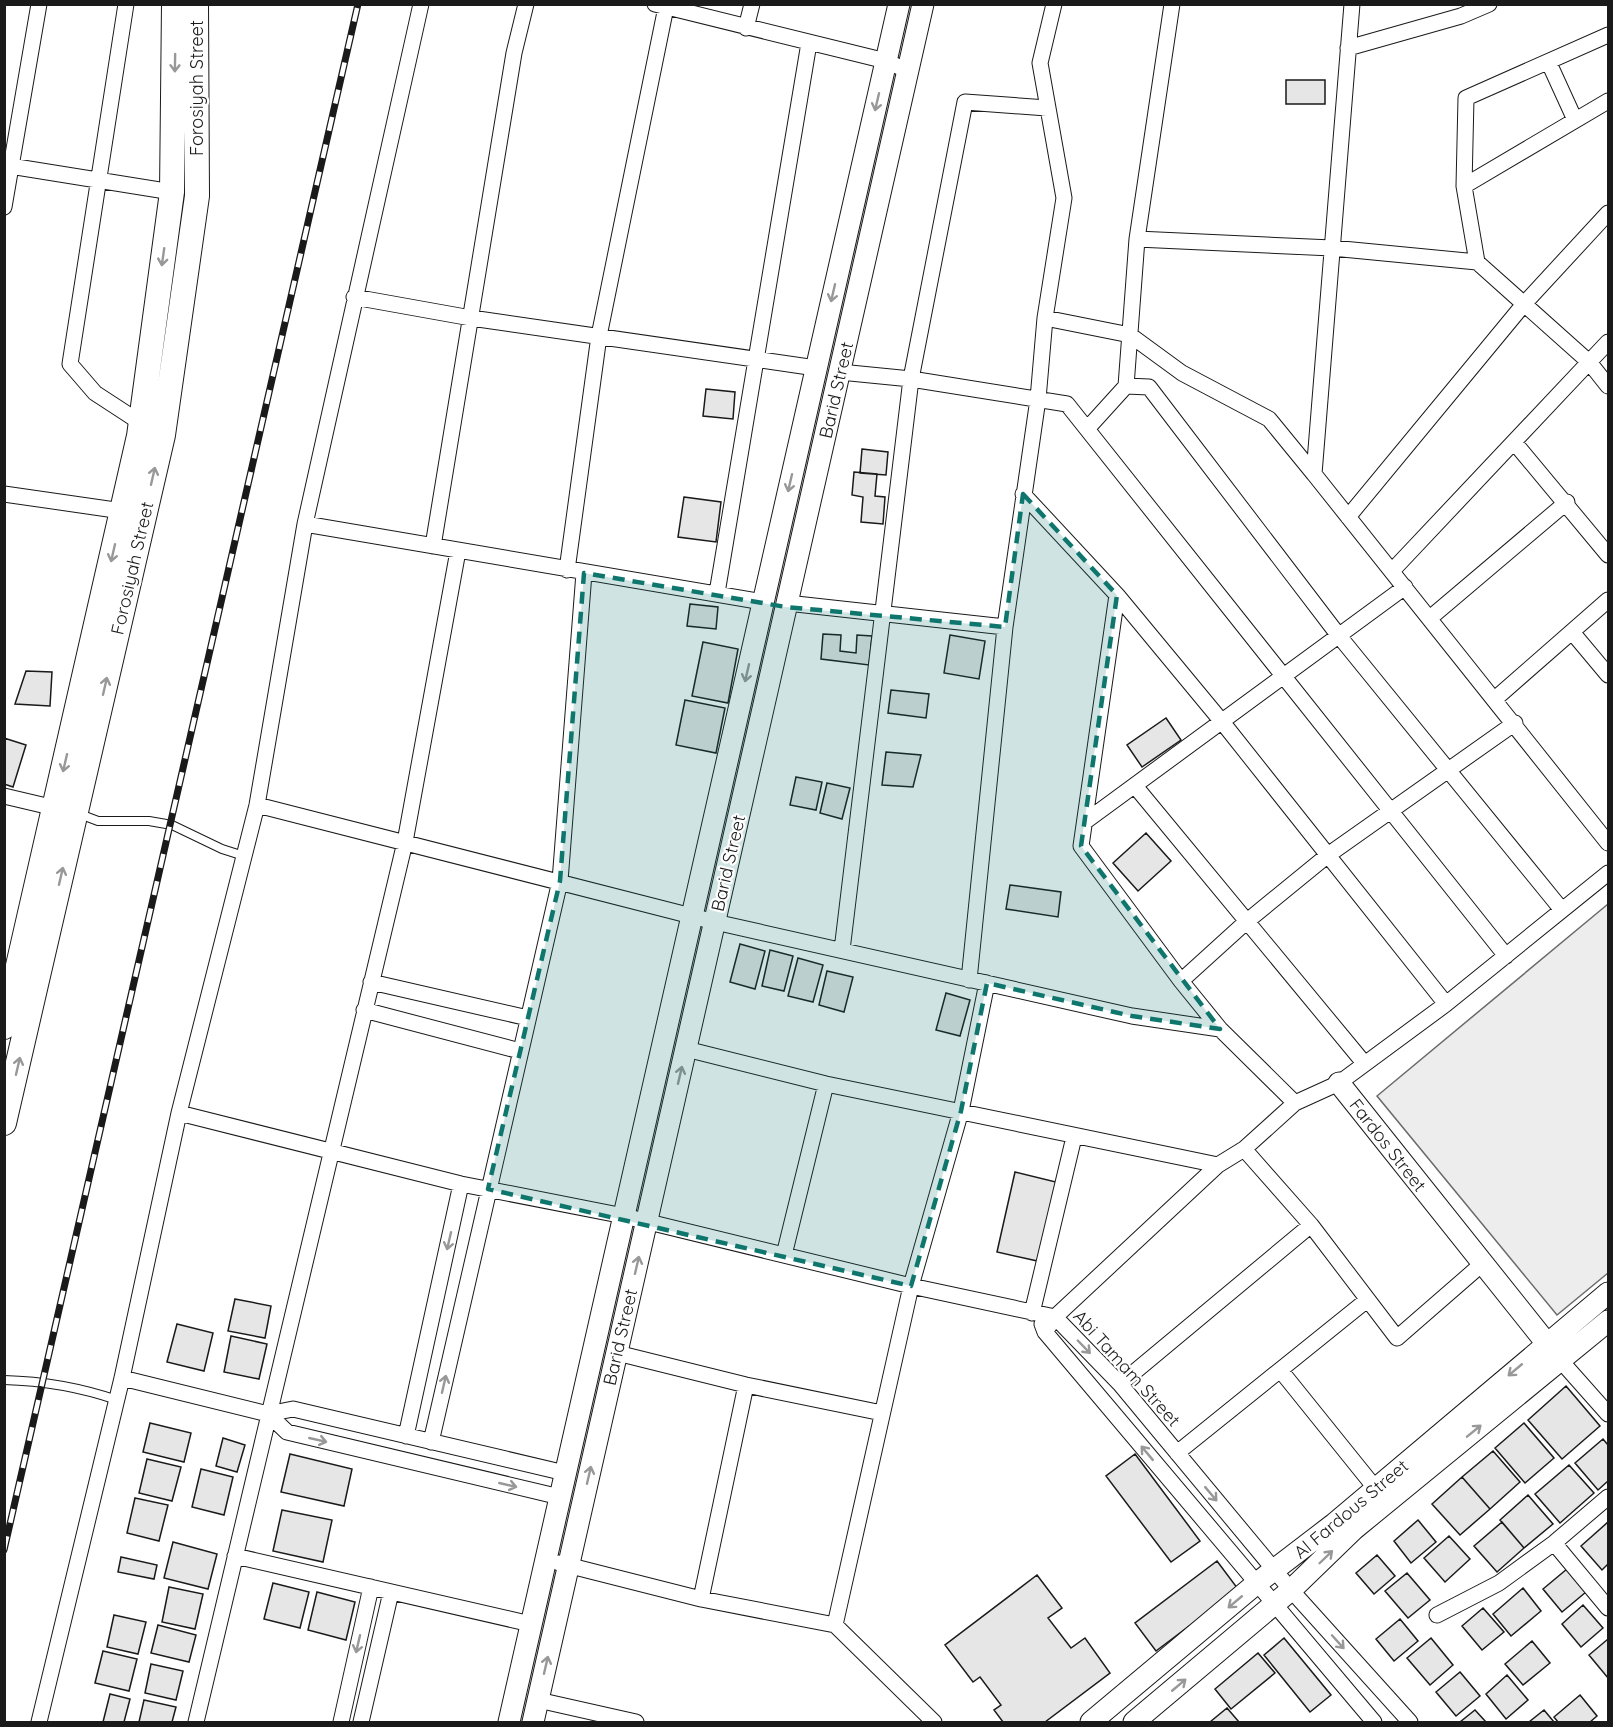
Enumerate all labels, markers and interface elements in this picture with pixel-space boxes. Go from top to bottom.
street label: Forosiyah Street [185,20,208,156]
one-way arrow [169,52,181,72]
one-way arrow [870,93,882,112]
one-way arrow [158,247,169,267]
one-way arrow [827,283,839,302]
street label: Barid Street [814,339,858,441]
one-way arrow [148,467,160,486]
one-way arrow [784,473,796,492]
street label: Forosiyah Street [106,499,158,637]
one-way arrow [106,543,118,562]
one-way arrow [741,663,752,682]
one-way arrow [100,677,111,697]
one-way arrow [59,753,70,773]
street label: Barid Street [706,812,750,914]
one-way arrow [56,867,68,886]
one-way arrow [12,1057,24,1076]
one-way arrow [675,1065,686,1085]
street label: Fardos Street [1345,1094,1431,1196]
one-way arrow [443,1231,454,1251]
one-way arrow [631,1255,643,1274]
street label: Barid Street [598,1286,642,1388]
street label: Abi Tamam Street [1069,1305,1185,1431]
one-way arrow [1076,1339,1091,1354]
one-way arrow [1507,1364,1523,1377]
one-way arrow [439,1375,450,1395]
one-way arrow [1466,1425,1482,1438]
one-way arrow [309,1434,328,1446]
one-way arrow [1140,1446,1154,1461]
street label: Al Fardous Street [1289,1454,1413,1564]
one-way arrow [584,1466,595,1486]
one-way arrow [498,1479,517,1491]
one-way arrow [1205,1486,1218,1502]
one-way arrow [1318,1549,1333,1564]
one-way arrow [1227,1595,1243,1608]
one-way arrow [1331,1634,1345,1649]
one-way arrow [352,1635,364,1654]
one-way arrow [540,1656,552,1675]
one-way arrow [1170,1678,1186,1691]

